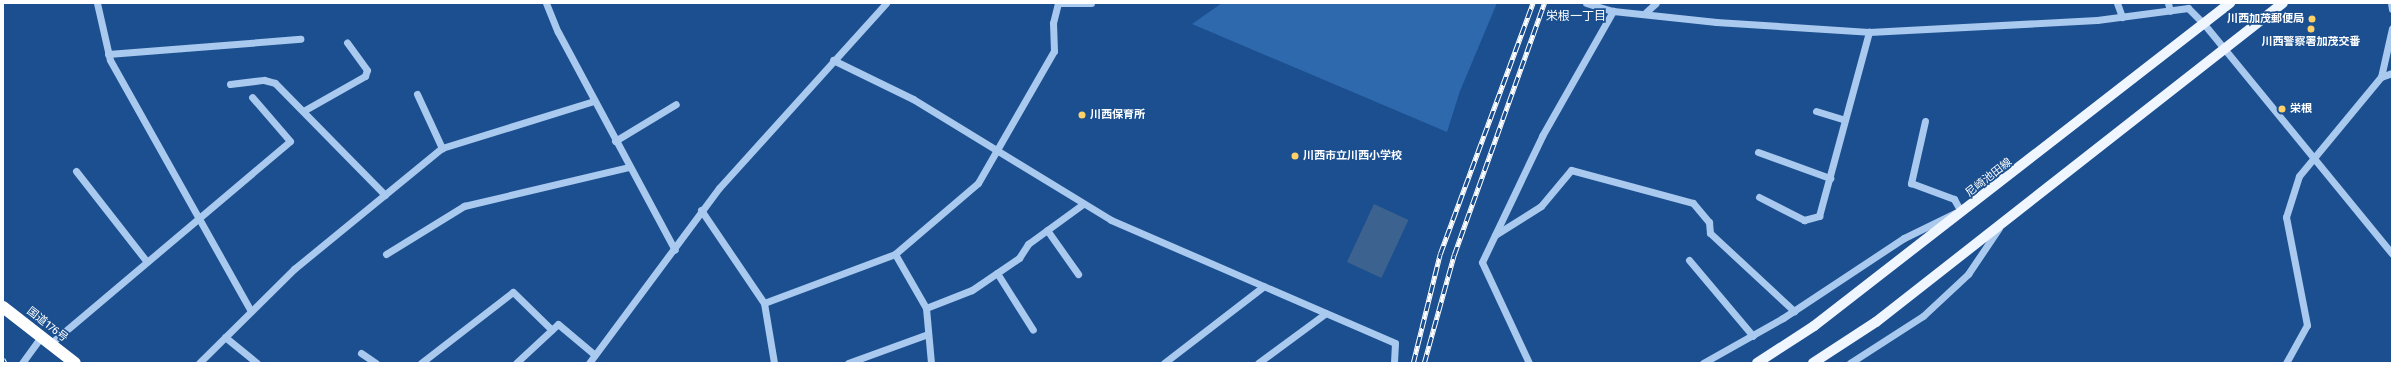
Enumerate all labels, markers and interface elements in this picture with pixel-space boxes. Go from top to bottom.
district label: 栄根一丁目 [1546,10,1606,24]
place label: 川西加茂郵便局 [2227,12,2304,26]
marker: 川西加茂郵便局 [2307,14,2317,24]
marker: 川西警察署加茂交番 [2306,24,2316,34]
place label: 川西警察署加茂交番 [2262,35,2360,49]
place label: 栄根 [2290,102,2312,116]
marker: 栄根 [2277,104,2287,114]
place label: 川西保育所 [1090,108,1145,122]
marker: 川西保育所 [1077,110,1087,120]
place label: 川西市立川西小学校 [1303,149,1402,163]
marker: 川西市立川西小学校 [1290,151,1300,161]
street label: 尼崎池田線 [1963,156,2015,200]
street label: 国道176号 [24,305,70,345]

